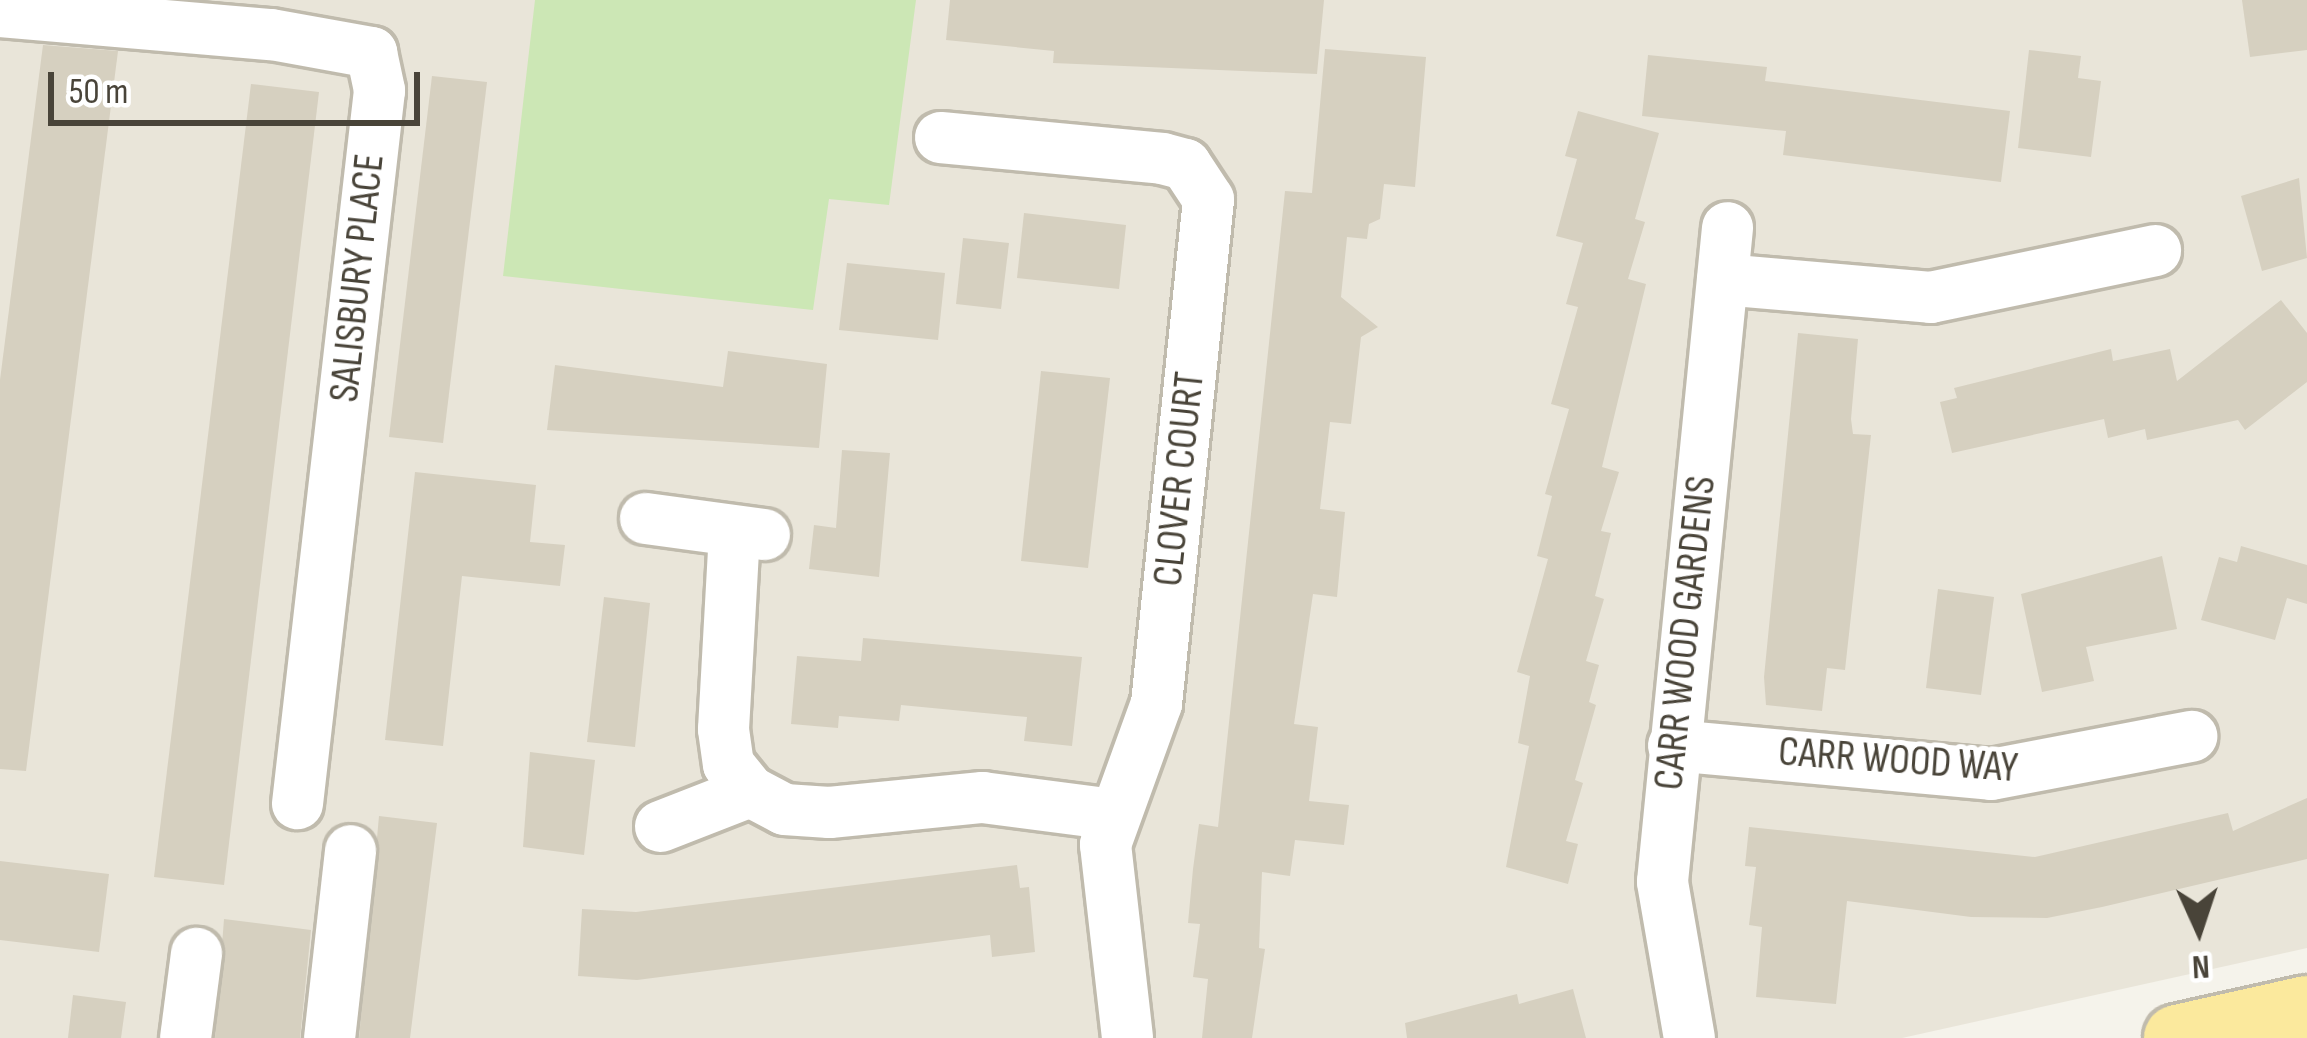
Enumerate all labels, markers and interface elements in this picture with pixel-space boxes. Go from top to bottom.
scale bar [54,48,426,122]
text: 50 m [69,71,128,114]
street label: SALISBURY PLACE [320,151,396,405]
street label: CLOVER COURT [1144,369,1216,589]
street label: CARR WOOD GARDENS [1644,473,1728,793]
street label: CARR WOOD WAY [1777,727,2019,795]
north arrow [2139,870,2259,990]
text: N [2191,946,2211,986]

